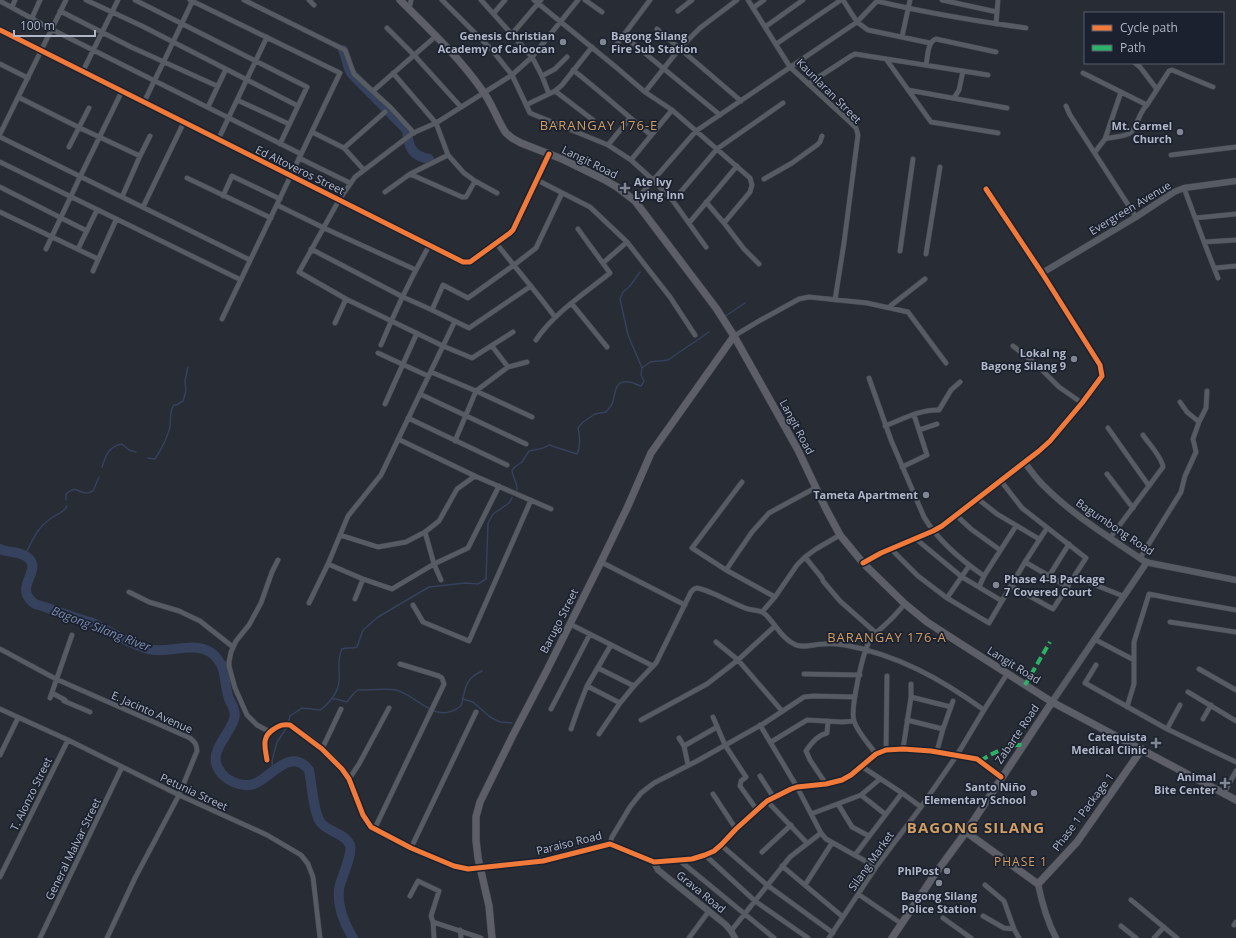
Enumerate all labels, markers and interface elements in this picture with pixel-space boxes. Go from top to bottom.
scale bar [14,12,95,38]
legend [1084,12,1224,64]
text: 100 m [20,17,55,34]
text: Cycle path [1120,19,1178,36]
place label: Genesis Christian Academy of Caloocan [438,28,555,56]
place label: Bagong Silang Fire Sub Station [611,28,698,56]
marker: Genesis Christian Academy of Caloocan [558,37,568,47]
marker: Bagong Silang Fire Sub Station [598,37,608,47]
text: Path [1120,39,1146,56]
street label: Kaunlaran Street [794,55,865,126]
district label: BARANGAY 176-E [540,116,658,134]
place label: Mt. Carmel Church [1112,118,1172,146]
marker: Mt. Carmel Church [1175,127,1185,137]
street label: Ed Altoveros Street [253,141,347,198]
street label: Langit Road [560,142,621,182]
place label: Ate Ivy Lying Inn [634,174,684,202]
street label: Evergreen Avenue [1086,177,1173,238]
marker: Ate Ivy Lying Inn [619,182,631,194]
place label: Lokal ng Bagong Silang 9 [981,345,1067,373]
marker: Lokal ng Bagong Silang 9 [1069,354,1079,364]
street label: Langit Road [777,397,818,457]
place label: Tameta Apartment [813,487,918,502]
marker: Tameta Apartment [921,490,931,500]
street label: Bagumbong Road [1073,495,1157,558]
place label: Phase 4-B Package 7 Covered Court [1004,571,1106,599]
marker: Phase 4-B Package 7 Covered Court [991,580,1001,590]
street label: Barugo Street [536,586,581,656]
water label: Bagong Silang River [49,602,154,656]
district label: BARANGAY 176-A [827,628,947,646]
street label: Langit Road [985,642,1044,687]
street label: E. Jacinto Avenue [109,687,195,736]
street label: Zabarte Road [991,701,1042,766]
place label: Catequista Medical Clinic [1071,729,1147,757]
marker: Catequista Medical Clinic [1150,737,1162,749]
street label: T. Alonzo Street [6,754,55,833]
street label: Petunia Street [158,769,230,814]
place label: Animal Bite Center [1154,769,1216,797]
street label: Phase 1 Package 1 [1048,770,1117,854]
marker: Animal Bite Center [1219,777,1231,789]
place label: Santo Niño Elementary School [924,779,1026,807]
marker: Santo Niño Elementary School [1029,788,1039,798]
street label: General Malvar Street [41,795,104,902]
district label: BAGONG SILANG [907,817,1045,837]
street label: Paraiso Road [535,827,603,858]
street label: Silang Market [844,828,897,894]
district label: PHASE 1 [994,853,1048,870]
place label: PhlPost [898,863,939,878]
marker: PhlPost [942,866,952,876]
street label: Grava Road [674,867,729,916]
marker: Bagong Silang Police Station [934,878,944,888]
place label: Bagong Silang Police Station [901,888,978,916]

